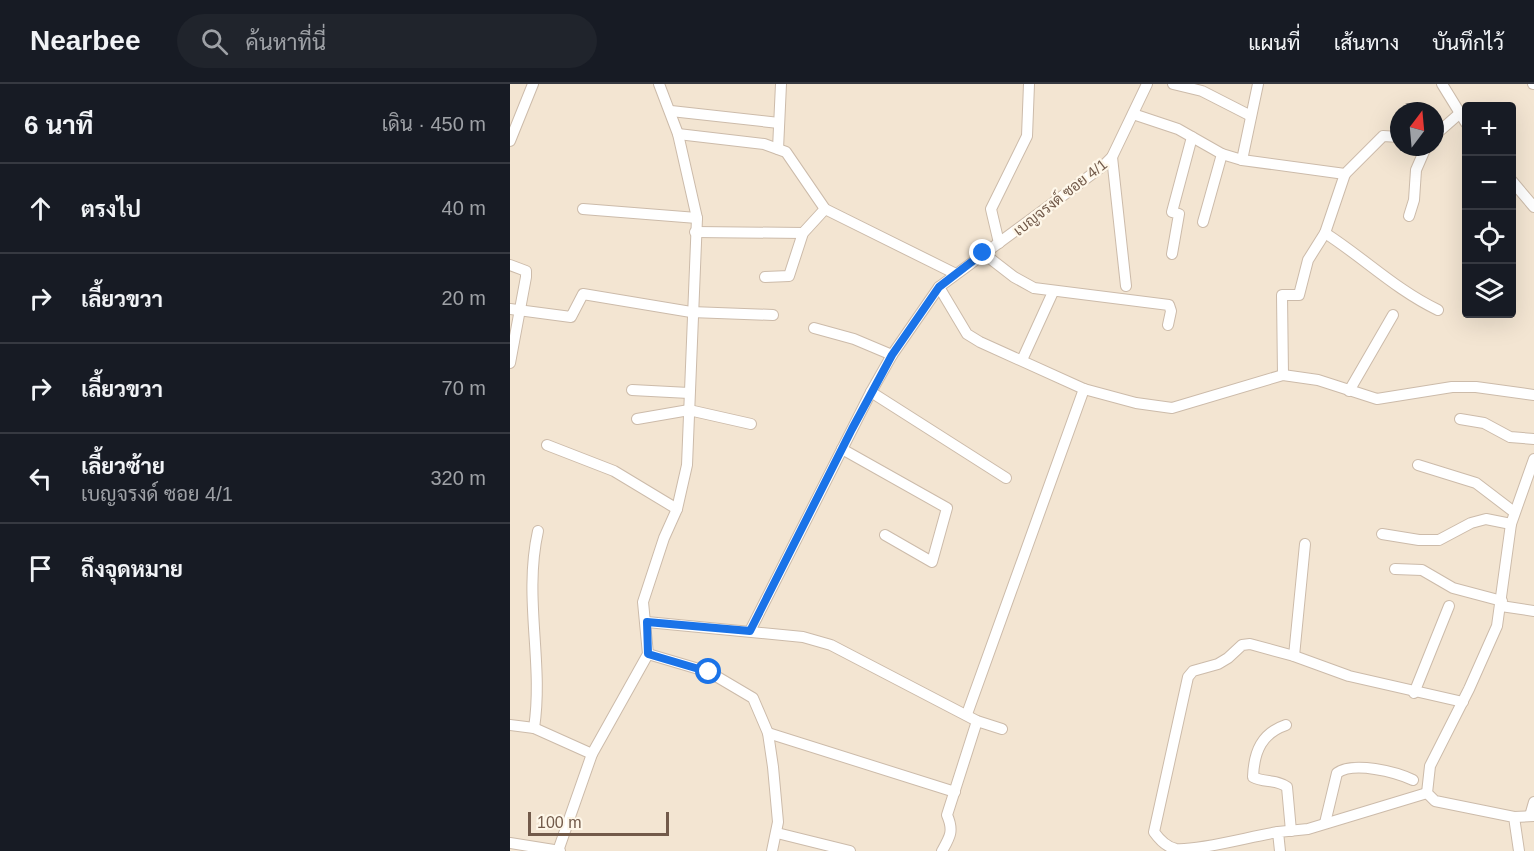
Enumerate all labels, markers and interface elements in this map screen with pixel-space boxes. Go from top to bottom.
search box [177,14,597,68]
text: Nearbee [30,25,141,56]
icon: search [198,25,231,58]
text: ค้นหาที่นี่ [246,30,326,55]
text: แผนที่ [1248,31,1301,54]
text: เส้นทาง [1334,31,1399,54]
text: บันทึกไว้ [1432,31,1504,54]
north arrow [1390,102,1444,156]
map controls [1462,102,1516,318]
button: + [1462,102,1516,156]
text: 6 นาที [24,110,93,140]
text: เดิน · 450 m [382,113,486,135]
street label: เบญจรงด์ ซอย 4/1 [1009,154,1111,240]
button: − [1462,156,1516,210]
icon: ahead [24,192,57,225]
text: ตรงไป [81,197,141,222]
text: 40 m [442,197,486,219]
button: locate [1462,210,1516,264]
route end [969,239,995,265]
button: layers [1462,264,1516,318]
icon: right [24,282,57,315]
text: เลี้ยวขวา [81,287,163,312]
text: 20 m [442,287,486,309]
icon: right [24,372,57,405]
text: เลี้ยวขวา [81,377,163,402]
text: 70 m [442,377,486,399]
text: เลี้ยวซ้าย [81,454,165,479]
icon: left [24,462,57,495]
text: 320 m [430,467,486,489]
text: เบญจรงด์ ซอย 4/1 [81,483,233,505]
icon: arrive [24,552,57,585]
text: ถึงจุดหมาย [81,557,183,582]
route start [695,658,721,684]
scale bar [528,809,669,836]
text: 100 m [537,814,581,831]

